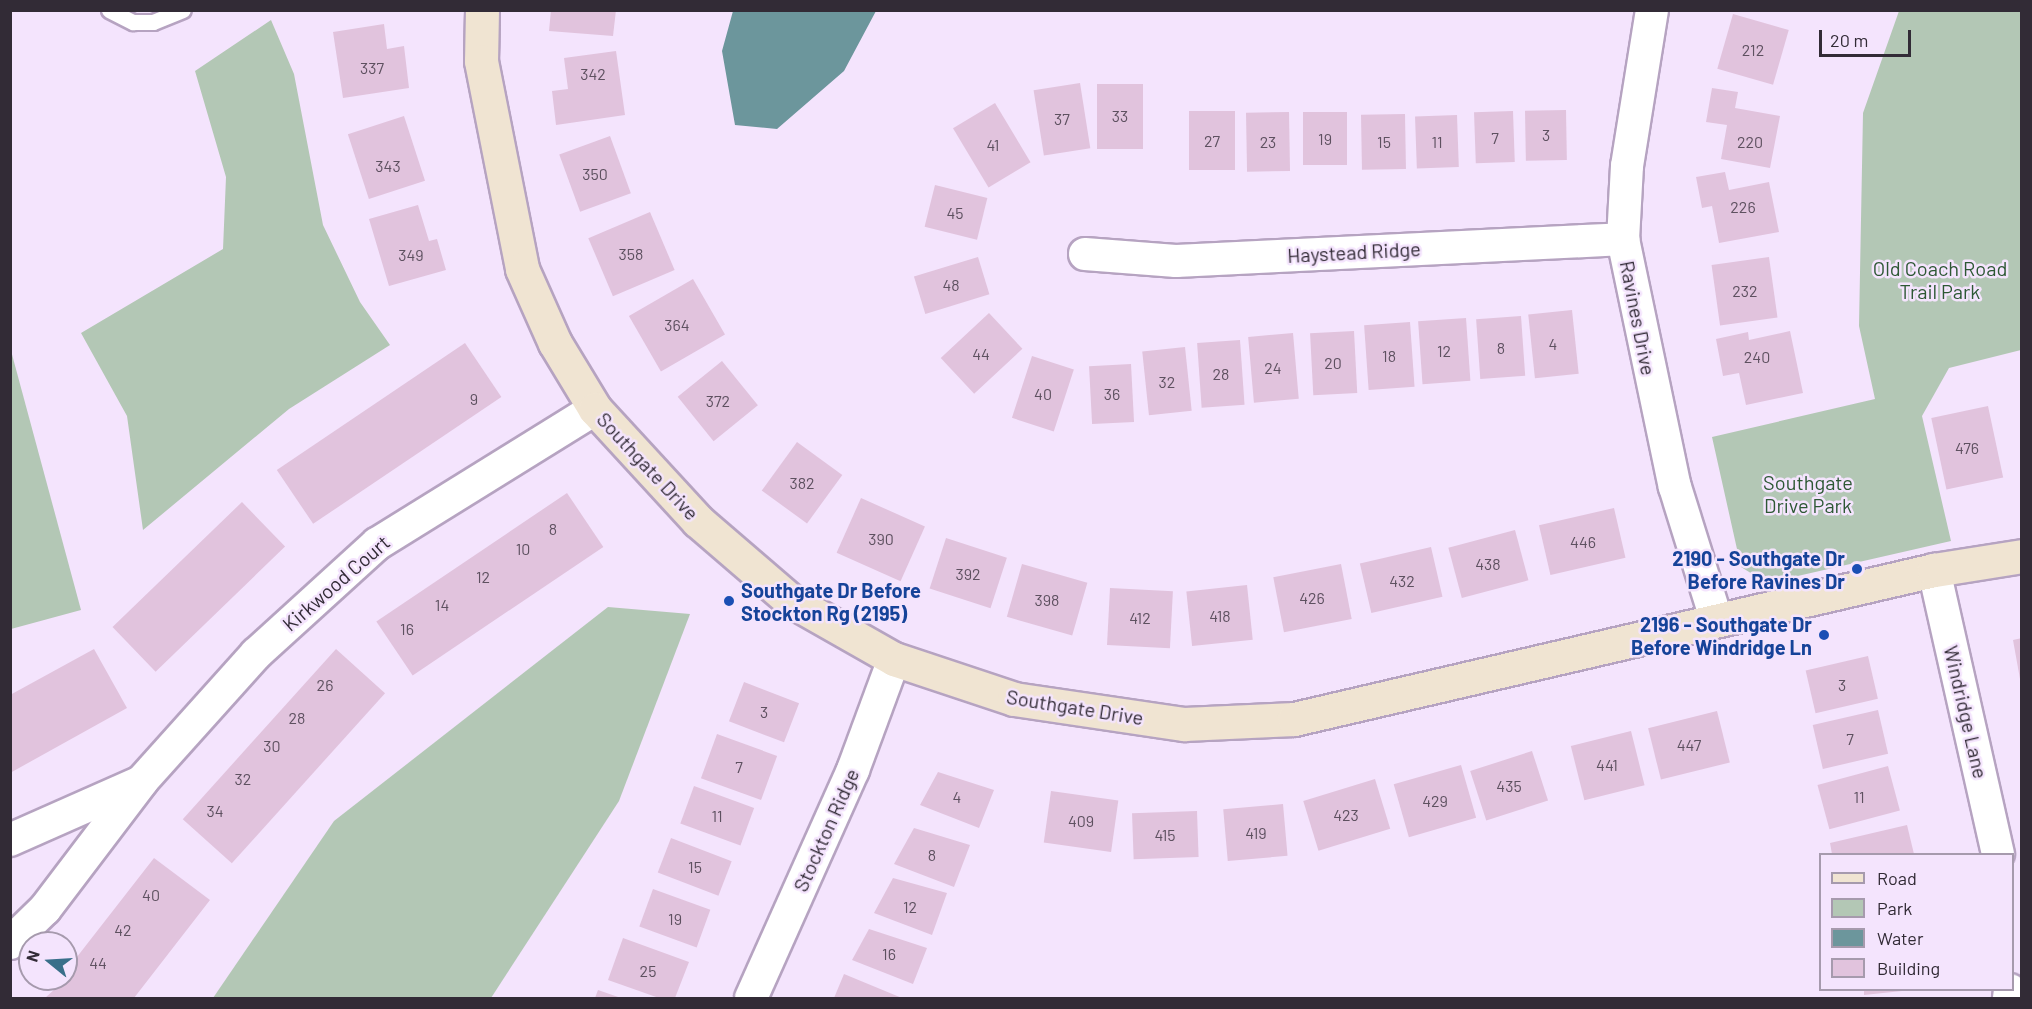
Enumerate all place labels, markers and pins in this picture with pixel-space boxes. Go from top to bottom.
place label: 2190 - Southgate Dr Before Ravines Dr [1672,546,1845,593]
marker: 2190 - Southgate Dr Before Ravines Dr [1850,562,1864,576]
place label: Southgate Dr Before Stockton Rg (2195) [741,578,921,625]
marker: Southgate Dr Before Stockton Rg (2195) [722,594,736,608]
place label: 2196 - Southgate Dr Before Windridge Ln [1631,612,1812,659]
marker: 2196 - Southgate Dr Before Windridge Ln [1817,628,1831,642]

